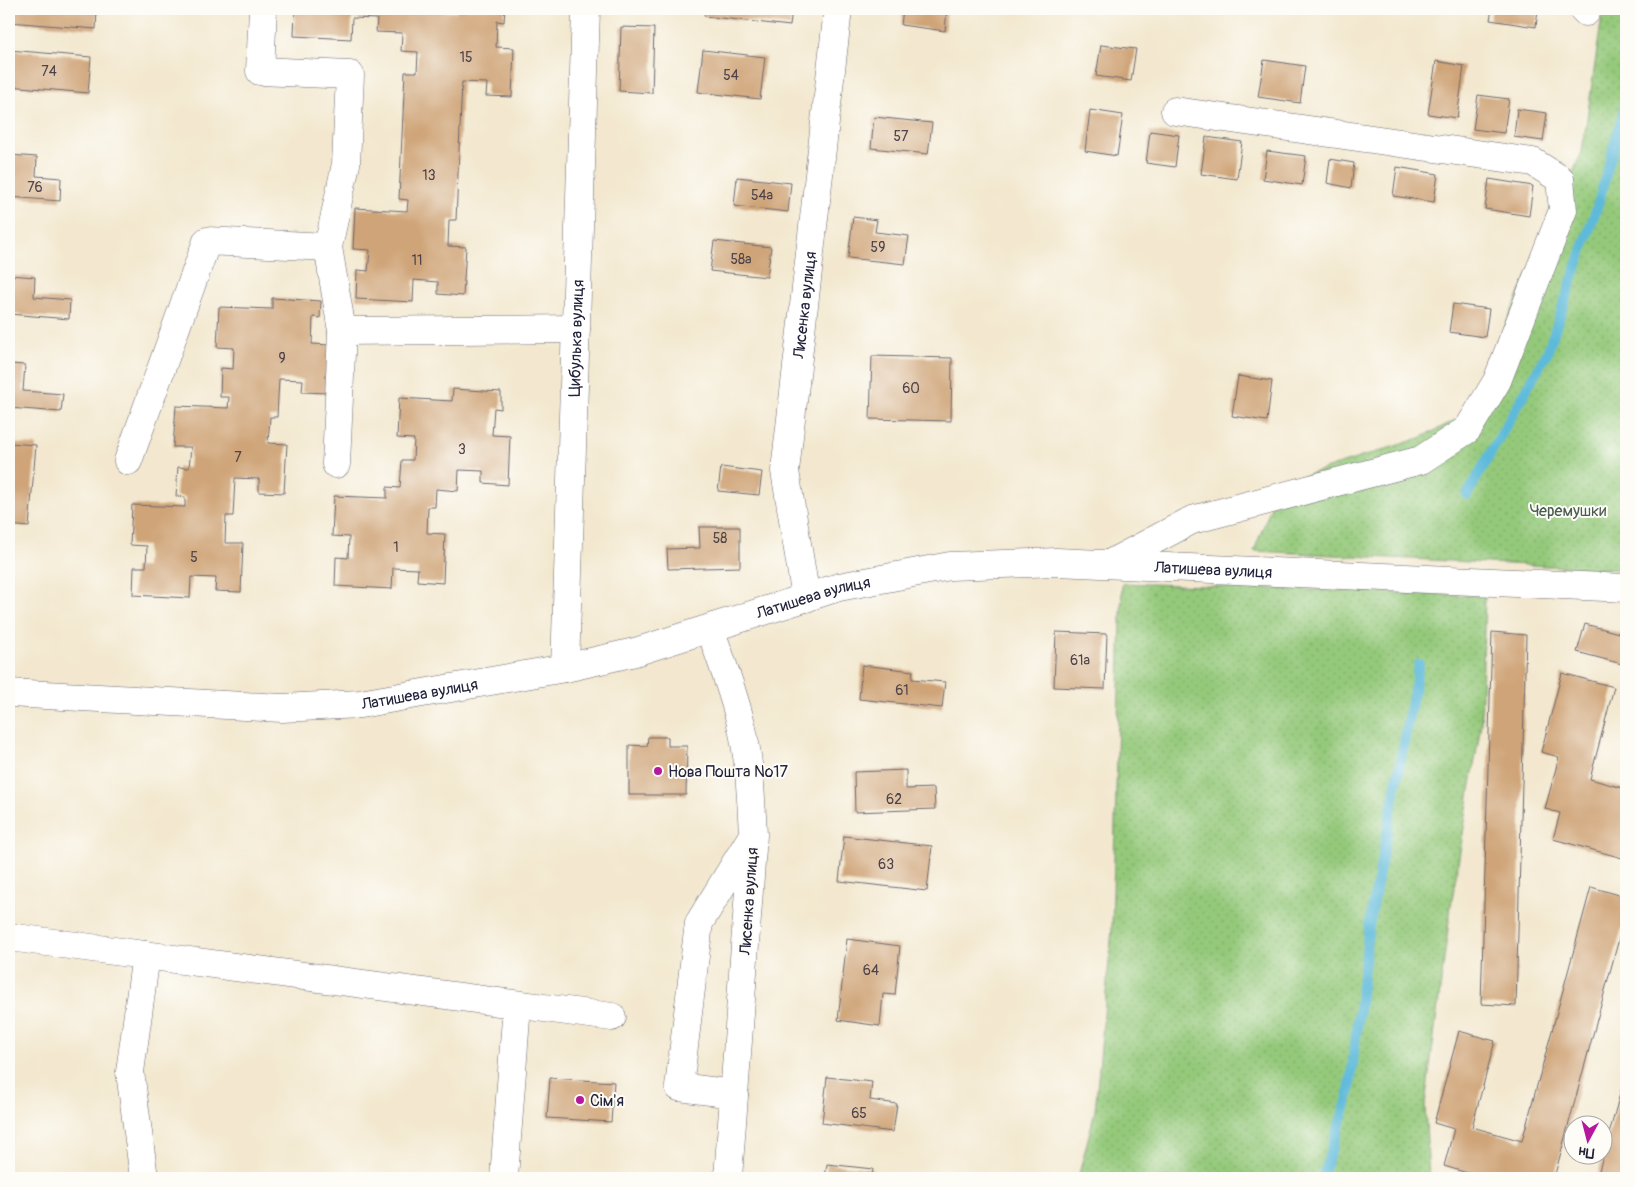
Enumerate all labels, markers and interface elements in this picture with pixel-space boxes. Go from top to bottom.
house number: 15 [459,49,473,66]
house number: 74 [41,63,57,80]
house number: 54 [723,67,739,84]
house number: 57 [894,128,909,145]
house number: 13 [422,167,436,184]
house number: 76 [27,179,43,196]
house number: 54а [751,187,773,204]
house number: 59 [871,239,885,256]
street label: Лисенка вулиця [789,250,821,361]
house number: 58а [730,251,752,268]
house number: 11 [412,252,422,269]
street label: Цибулька вулиця [565,279,588,397]
house number: 9 [278,350,286,367]
house number: 60 [902,380,920,397]
house number: 3 [458,441,466,458]
house number: 7 [234,449,242,466]
park label: Черемушки [1529,501,1607,521]
house number: 58 [713,530,727,547]
house number: 1 [393,539,399,556]
house number: 5 [190,549,198,566]
street label: Латишева вулиця [1153,557,1273,583]
street label: Латишева вулиця [753,572,872,624]
house number: 61а [1070,652,1090,669]
street label: Латишева вулиця [359,674,480,715]
house number: 61 [895,682,909,699]
place label: Нова Пошта №17 [668,762,789,782]
marker: Нова Пошта №17 [652,765,664,777]
house number: 62 [886,791,902,808]
street label: Лисенка вулиця [735,847,763,956]
house number: 63 [878,856,894,873]
house number: 64 [863,962,879,979]
place label: Сім'я [590,1091,624,1111]
marker: Сім'я [574,1094,586,1106]
house number: 65 [851,1105,867,1122]
north arrow [1562,1114,1612,1164]
text: Пн [1578,1143,1595,1162]

